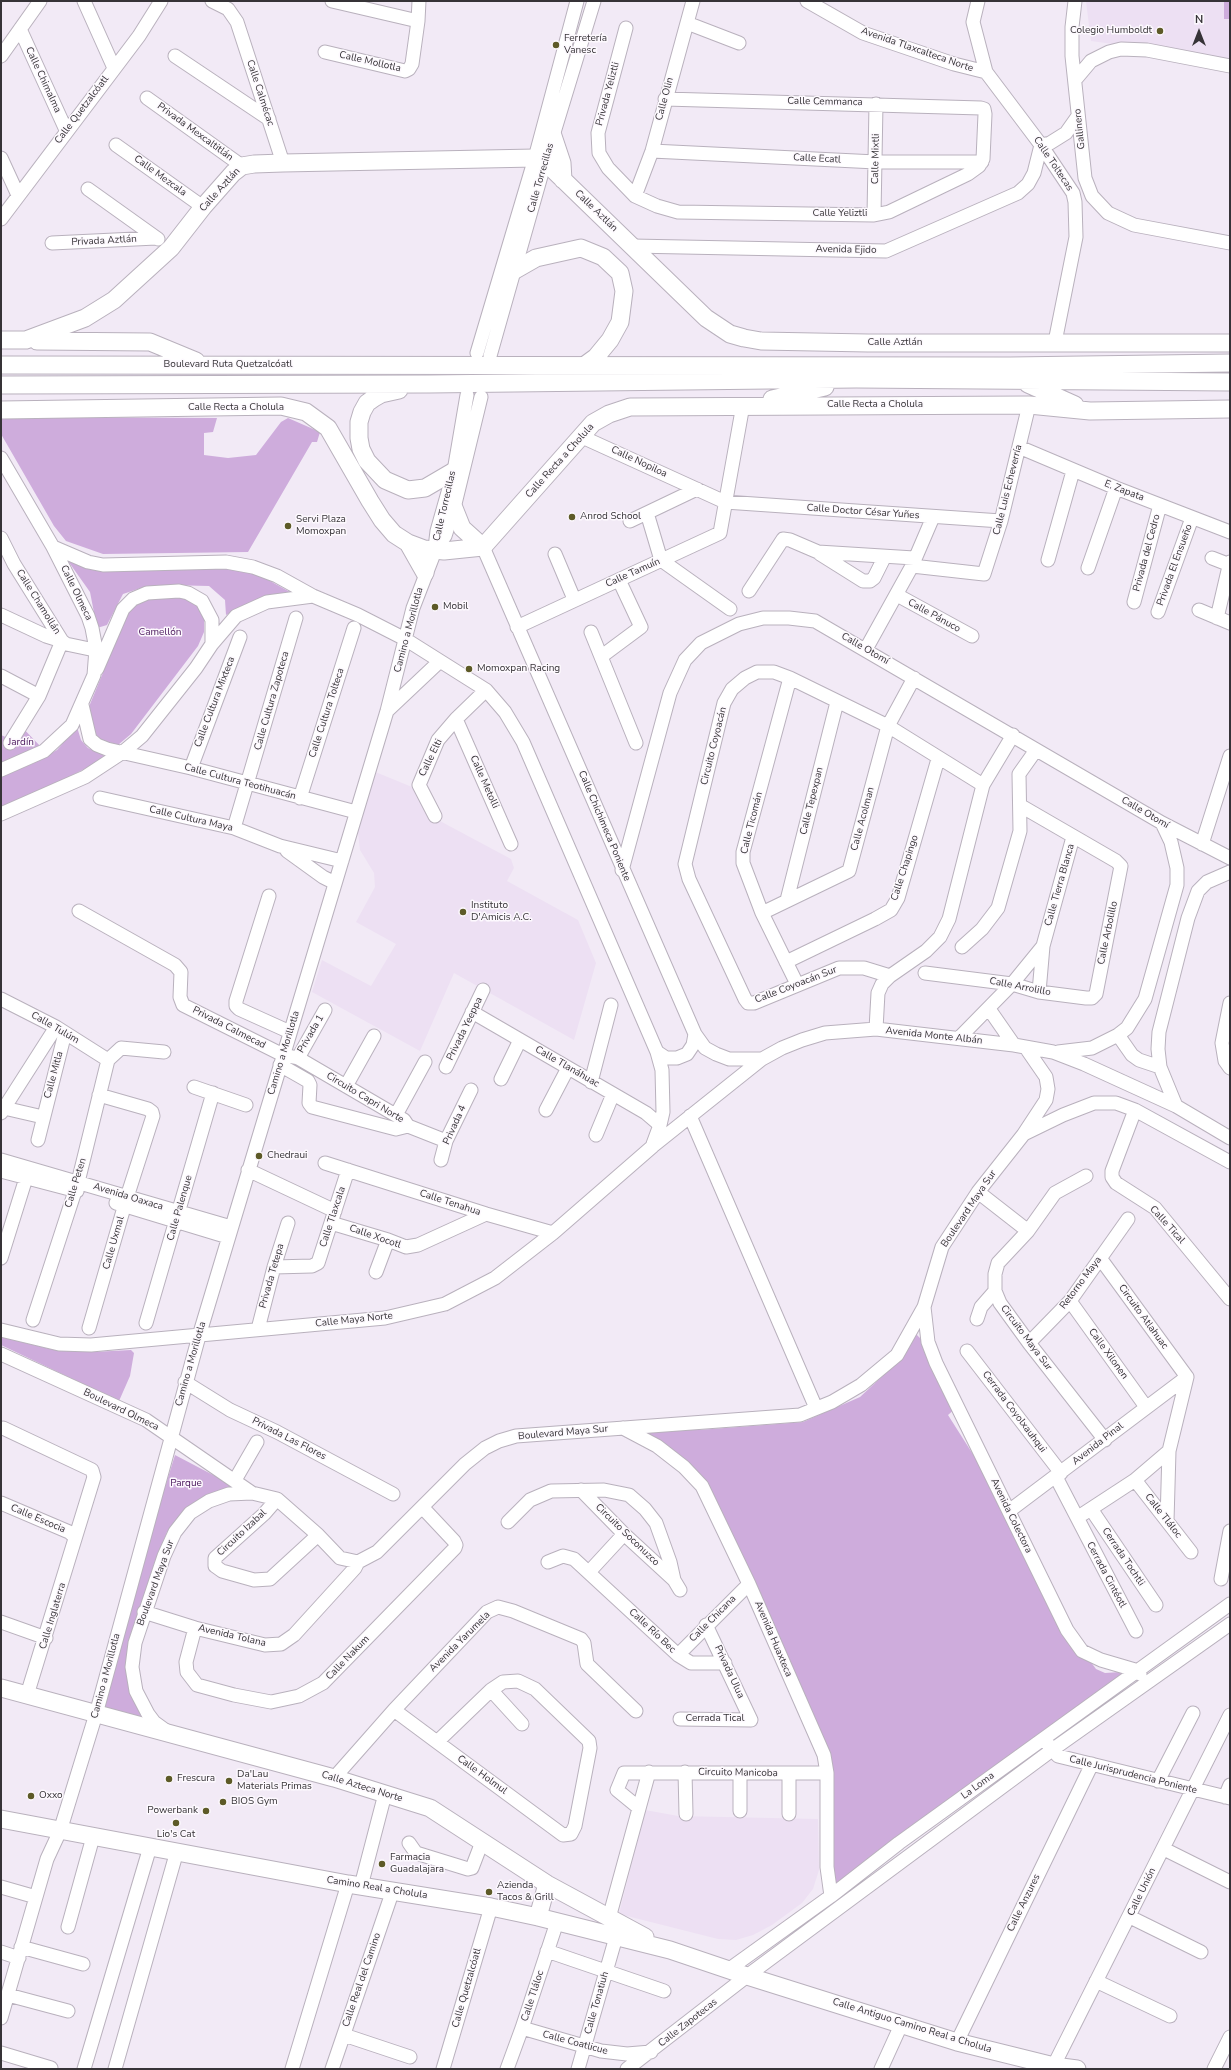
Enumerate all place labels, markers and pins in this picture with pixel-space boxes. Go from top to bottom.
place label: Colegio Humboldt [1070,25,1152,37]
marker: Colegio Humboldt [1155,26,1165,36]
place label: Ferretería Vanesc [564,33,607,56]
marker: Ferretería Vanesc [551,40,561,50]
place label: Anrod School [580,511,641,523]
marker: Anrod School [567,512,577,522]
place label: Servi Plaza Momoxpan [296,514,346,538]
marker: Servi Plaza Momoxpan [283,521,293,531]
place label: Mobil [443,601,468,613]
marker: Mobil [430,602,440,612]
place label: Momoxpan Racing [477,663,560,675]
marker: Momoxpan Racing [464,664,474,674]
place label: Instituto D'Amicis A.C. [471,900,532,924]
marker: Instituto D'Amicis A.C. [458,907,468,917]
place label: Chedraui [267,1150,307,1162]
marker: Chedraui [254,1151,264,1161]
place label: Da'Lau Materials Primas [237,1769,312,1792]
place label: Frescura [177,1773,215,1785]
marker: Frescura [164,1774,174,1784]
marker: Da'Lau Materials Primas [224,1776,234,1786]
place label: Oxxo [39,1790,63,1802]
marker: Oxxo [26,1791,36,1801]
place label: BIOS Gym [231,1796,278,1808]
marker: BIOS Gym [218,1797,228,1807]
place label: Powerbank [147,1805,198,1817]
marker: Powerbank [201,1806,211,1816]
marker: Lio's Cat [171,1818,181,1828]
place label: Lio's Cat [157,1829,195,1841]
place label: Farmacia Guadalajara [390,1852,444,1876]
marker: Farmacia Guadalajara [377,1859,387,1869]
place label: Azienda Tacos & Grill [497,1880,554,1904]
marker: Azienda Tacos & Grill [484,1887,494,1897]

